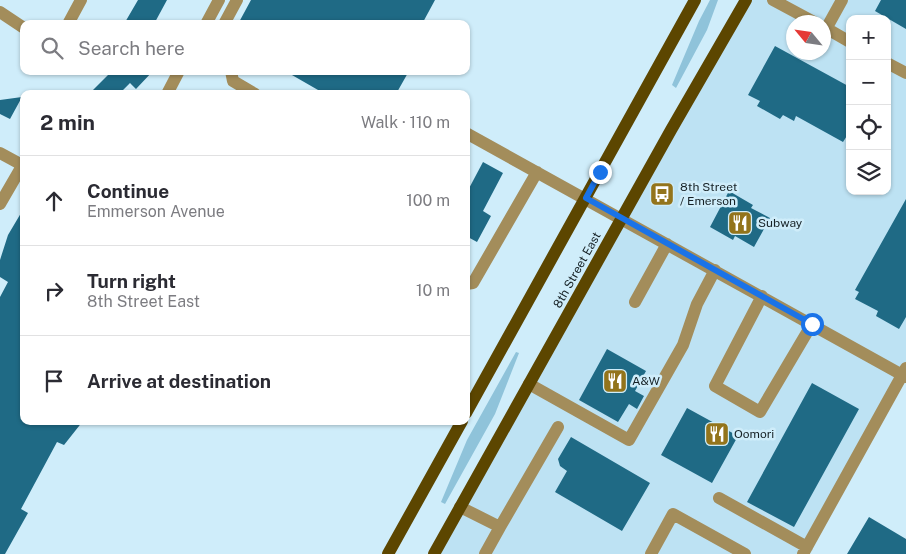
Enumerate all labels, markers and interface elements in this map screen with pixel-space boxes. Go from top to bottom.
north arrow [786,15,831,60]
map controls [846,15,891,195]
button: + [846,15,891,60]
search box [20,20,470,75]
icon: search [38,34,66,62]
text: Search here [78,37,185,59]
button: − [846,60,891,105]
button: locate [846,105,891,150]
text: 2 min [40,110,95,135]
text: Walk · 110 m [361,113,450,132]
button: layers [846,150,891,195]
route end [589,161,612,184]
text: Continue [87,180,169,202]
place label: 8th Street / Emerson [680,180,738,208]
bus stop icon: 8th Street / Emerson [649,181,675,207]
icon: ahead [40,187,68,215]
text: 100 m [406,191,450,210]
text: Emmerson Avenue [87,202,225,221]
restaurant icon: Subway [727,210,753,236]
place label: Subway [758,216,803,230]
street label: 8th Street East [550,229,604,310]
text: Turn right [87,270,176,292]
icon: right [40,277,68,305]
text: 10 m [416,281,450,300]
text: 8th Street East [87,292,200,311]
route start [801,313,824,336]
icon: arrive [40,367,68,395]
restaurant icon: A&W [602,368,628,394]
text: Arrive at destination [87,370,271,392]
place label: A&W [632,374,660,388]
restaurant icon: Oomori [704,421,730,447]
place label: Oomori [734,427,774,441]

